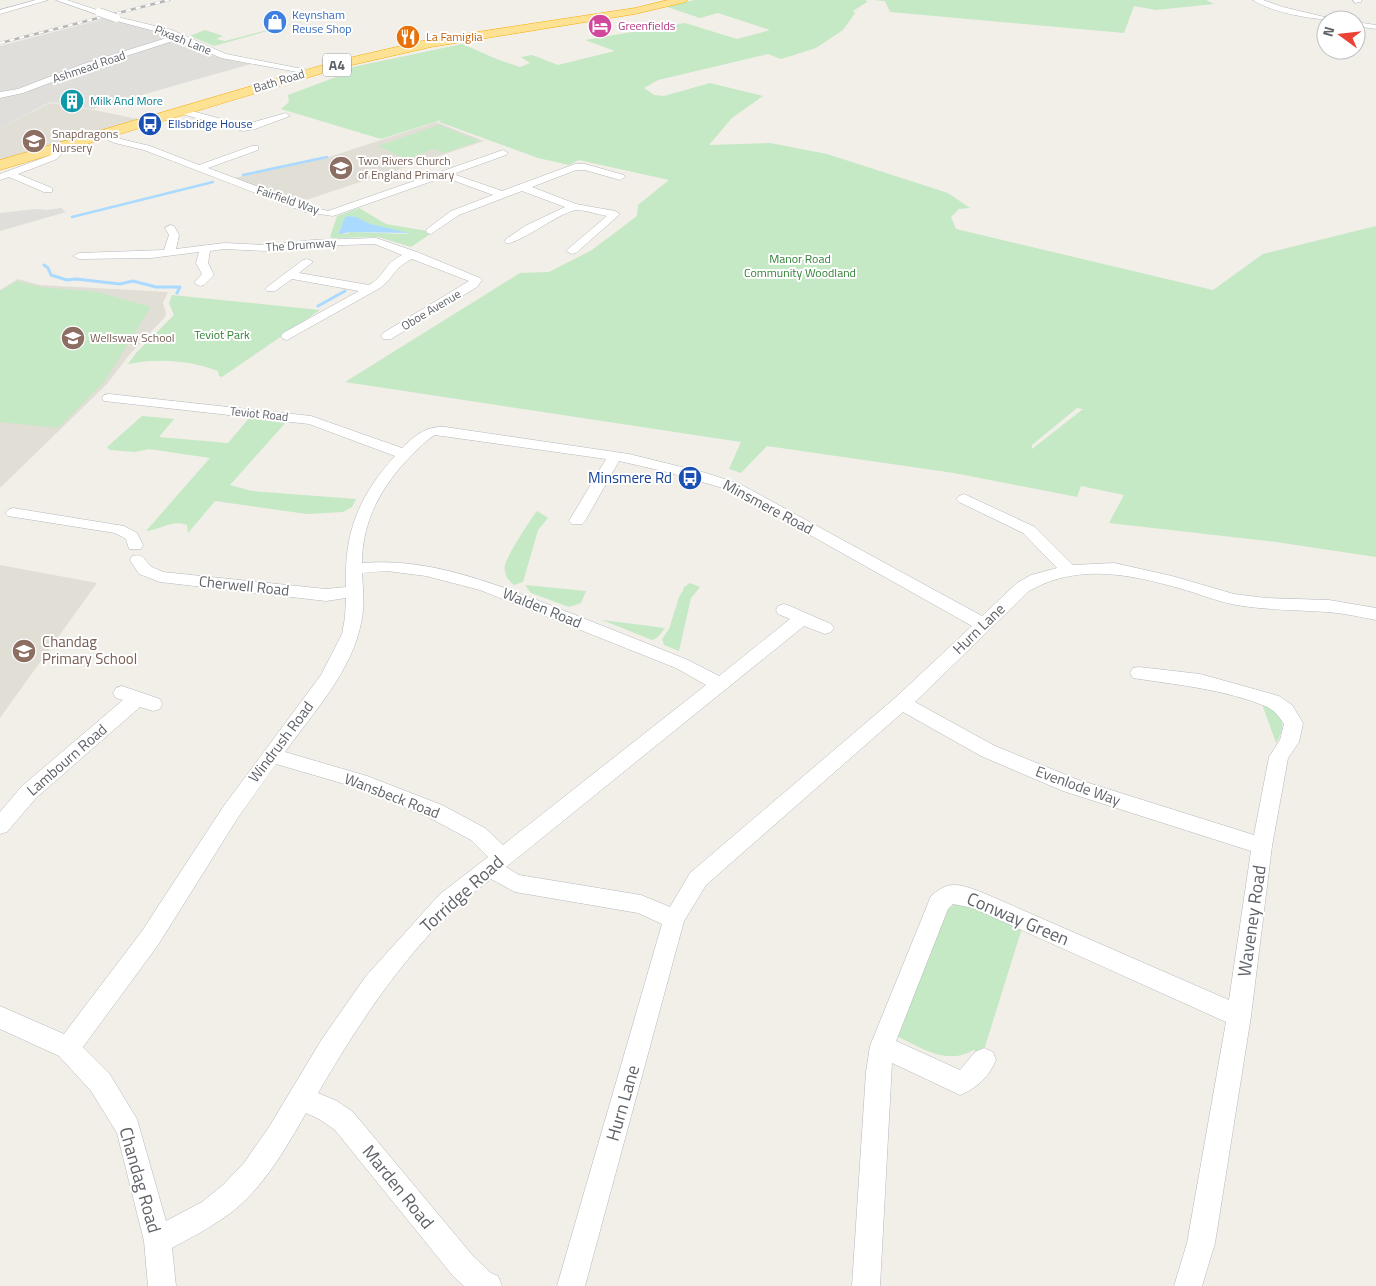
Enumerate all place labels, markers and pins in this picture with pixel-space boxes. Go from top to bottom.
place label: Keynsham Reuse Shop [292,5,352,38]
shop icon: Keynsham Reuse Shop [262,9,288,35]
hotel icon: Greenfields [587,13,613,39]
place label: Greenfields [618,16,676,35]
restaurant icon: La Famiglia [395,24,421,50]
place label: La Famiglia [426,27,483,46]
building icon: Milk And More [59,88,85,114]
place label: Milk And More [90,91,163,110]
bus stop icon: Ellsbridge House [137,111,163,137]
place label: Ellsbridge House [168,114,252,133]
place label: Snapdragons Nursery [52,124,119,157]
school or university icon: Snapdragons Nursery [21,128,47,154]
place label: Two Rivers Church of England Primary [358,151,455,184]
school or university icon: Two Rivers Church of England Primary [328,155,354,181]
school or university icon: Wellsway School [60,325,86,351]
place label: Wellsway School [90,328,175,347]
bus stop icon: Minsmere Rd [677,465,703,491]
place label: Minsmere Rd [588,466,672,489]
place label: Chandag Primary School [42,630,137,670]
school or university icon: Chandag Primary School [11,638,37,664]

